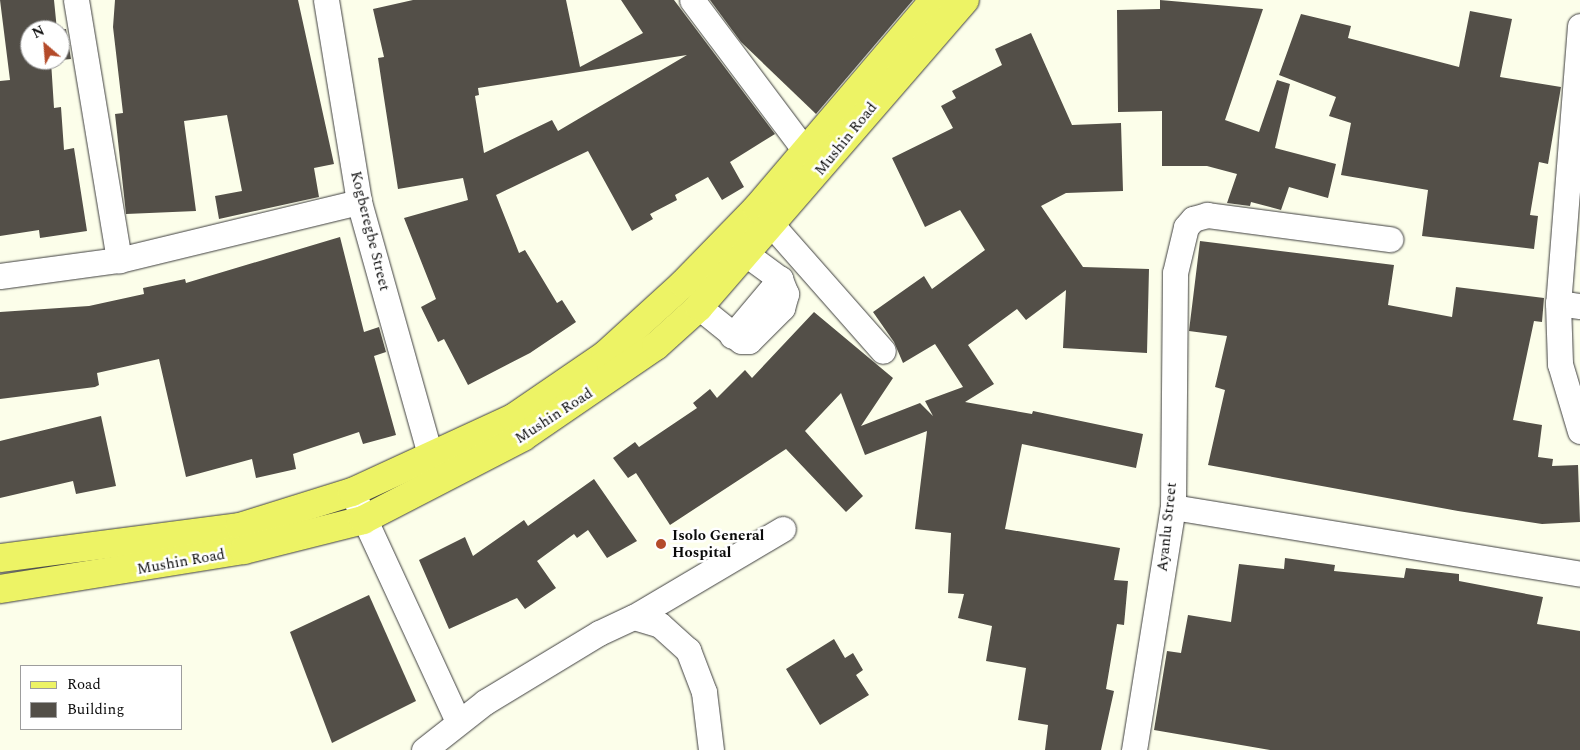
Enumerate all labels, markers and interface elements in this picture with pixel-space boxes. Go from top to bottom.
north arrow [20,20,70,70]
text: N [29,20,48,44]
street label: Mushin Road [811,99,881,179]
street label: Kogberegbe Street [346,169,394,293]
street label: Mushin Road [512,384,596,448]
street label: Ayanlu Street [1153,481,1181,573]
place label: Isolo General Hospital [672,526,764,561]
marker: Isolo General Hospital [654,537,668,551]
street label: Mushin Road [136,545,226,579]
legend [20,665,182,730]
text: Road [67,673,101,696]
text: Building [67,698,124,721]

